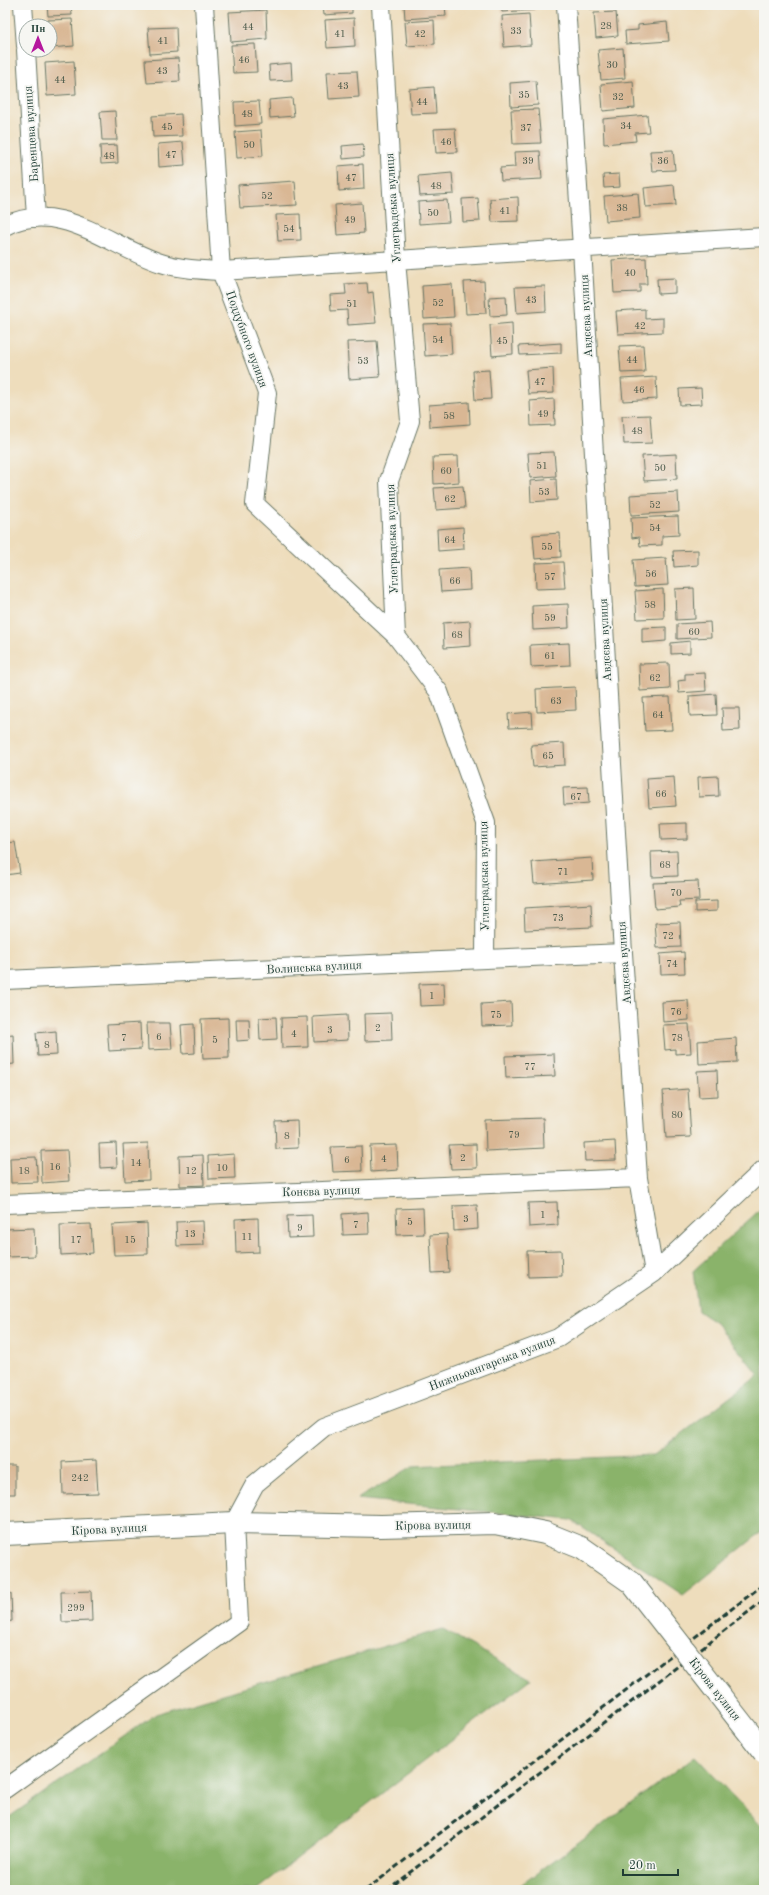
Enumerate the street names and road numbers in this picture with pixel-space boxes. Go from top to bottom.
street label: Баренцева вулиця [23,85,41,183]
street label: Углеградська вулиця [384,153,404,263]
street label: Авдєєва вулиця [579,274,595,358]
street label: Поддубного вулиця [223,289,269,389]
street label: Углеградська вулиця [385,484,401,594]
street label: Авдєєва вулиця [598,598,614,682]
street label: Углеградська вулиця [478,821,492,931]
street label: Авдєєва вулиця [616,921,634,1005]
street label: Волинська вулиця [266,960,362,976]
street label: Конєва вулиця [282,1185,360,1199]
street label: Нижньоангарська вулиця [427,1334,557,1394]
street label: Кірова вулиця [395,1518,471,1533]
street label: Кірова вулиця [71,1521,147,1538]
street label: Кірова вулиця [686,1655,743,1723]

